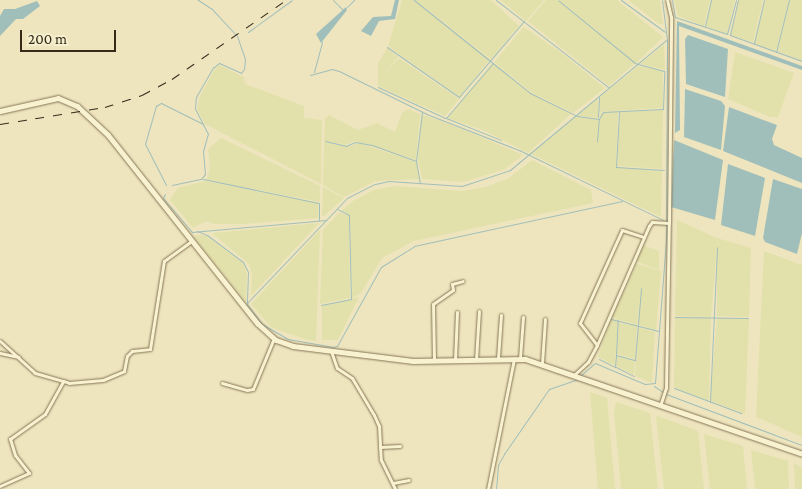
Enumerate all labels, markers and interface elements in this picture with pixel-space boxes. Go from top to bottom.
scale bar [22,20,119,52]
text: 200 m [28,31,67,47]

